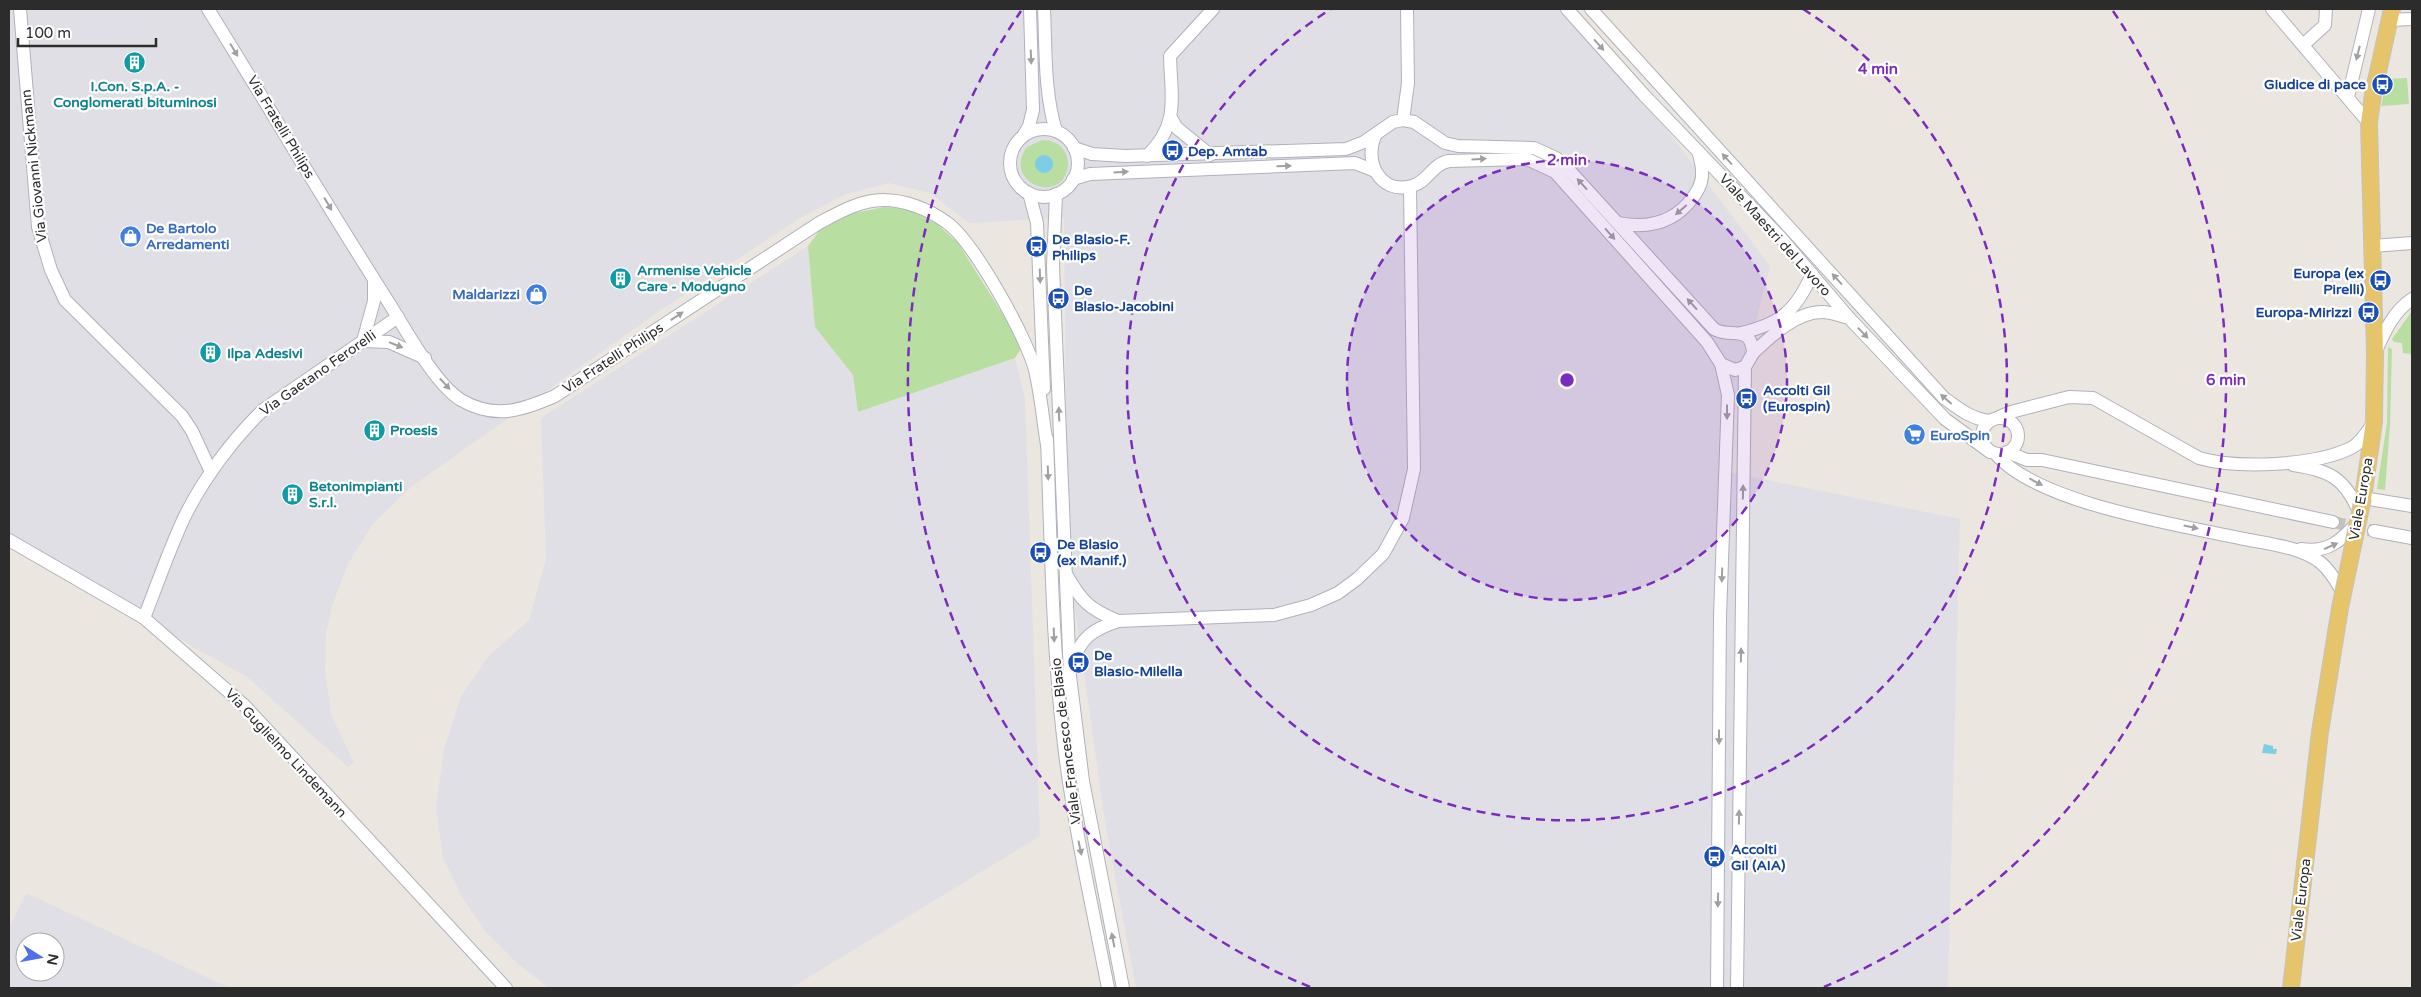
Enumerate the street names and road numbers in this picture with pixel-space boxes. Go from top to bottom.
street label: Via Fratelli Philips [244,73,319,182]
street label: Via Giovanni Nickmann [18,89,50,243]
street label: Viale Maestri del Lavoro [1715,170,1835,300]
street label: Via Fratelli Philips [559,319,667,397]
street label: Via Gaetano Ferorelli [257,326,379,420]
street label: Viale Europa [2345,456,2377,542]
street label: Viale Francesco de Blasio [1047,657,1085,825]
street label: Via Guglielmo Lindemann [222,685,350,821]
street label: Viale Europa [2287,857,2315,943]

